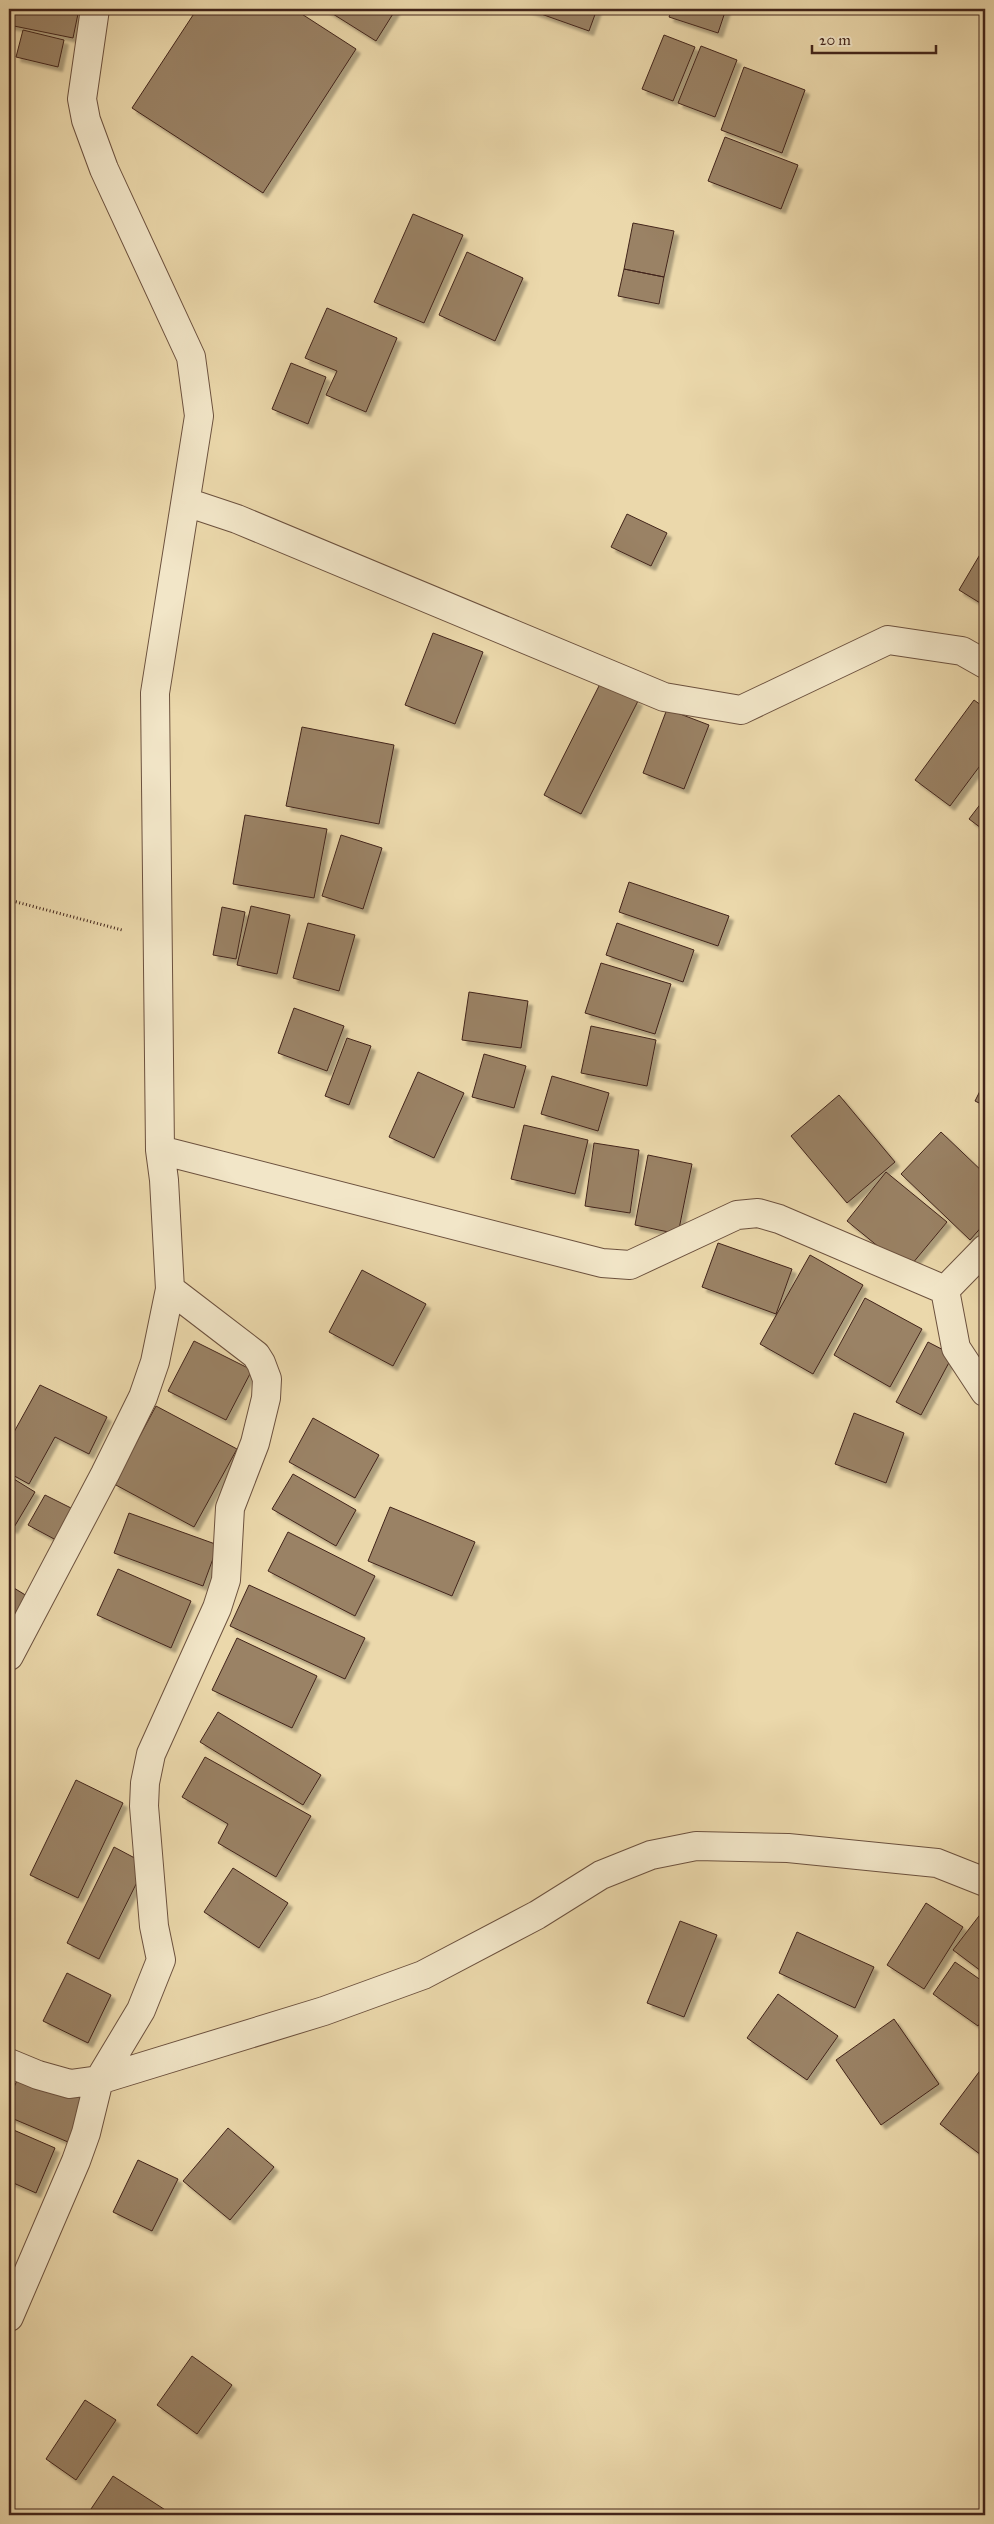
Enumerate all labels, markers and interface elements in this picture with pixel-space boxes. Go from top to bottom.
scale bar [812,22,935,54]
text: 20 m [819,31,851,49]

